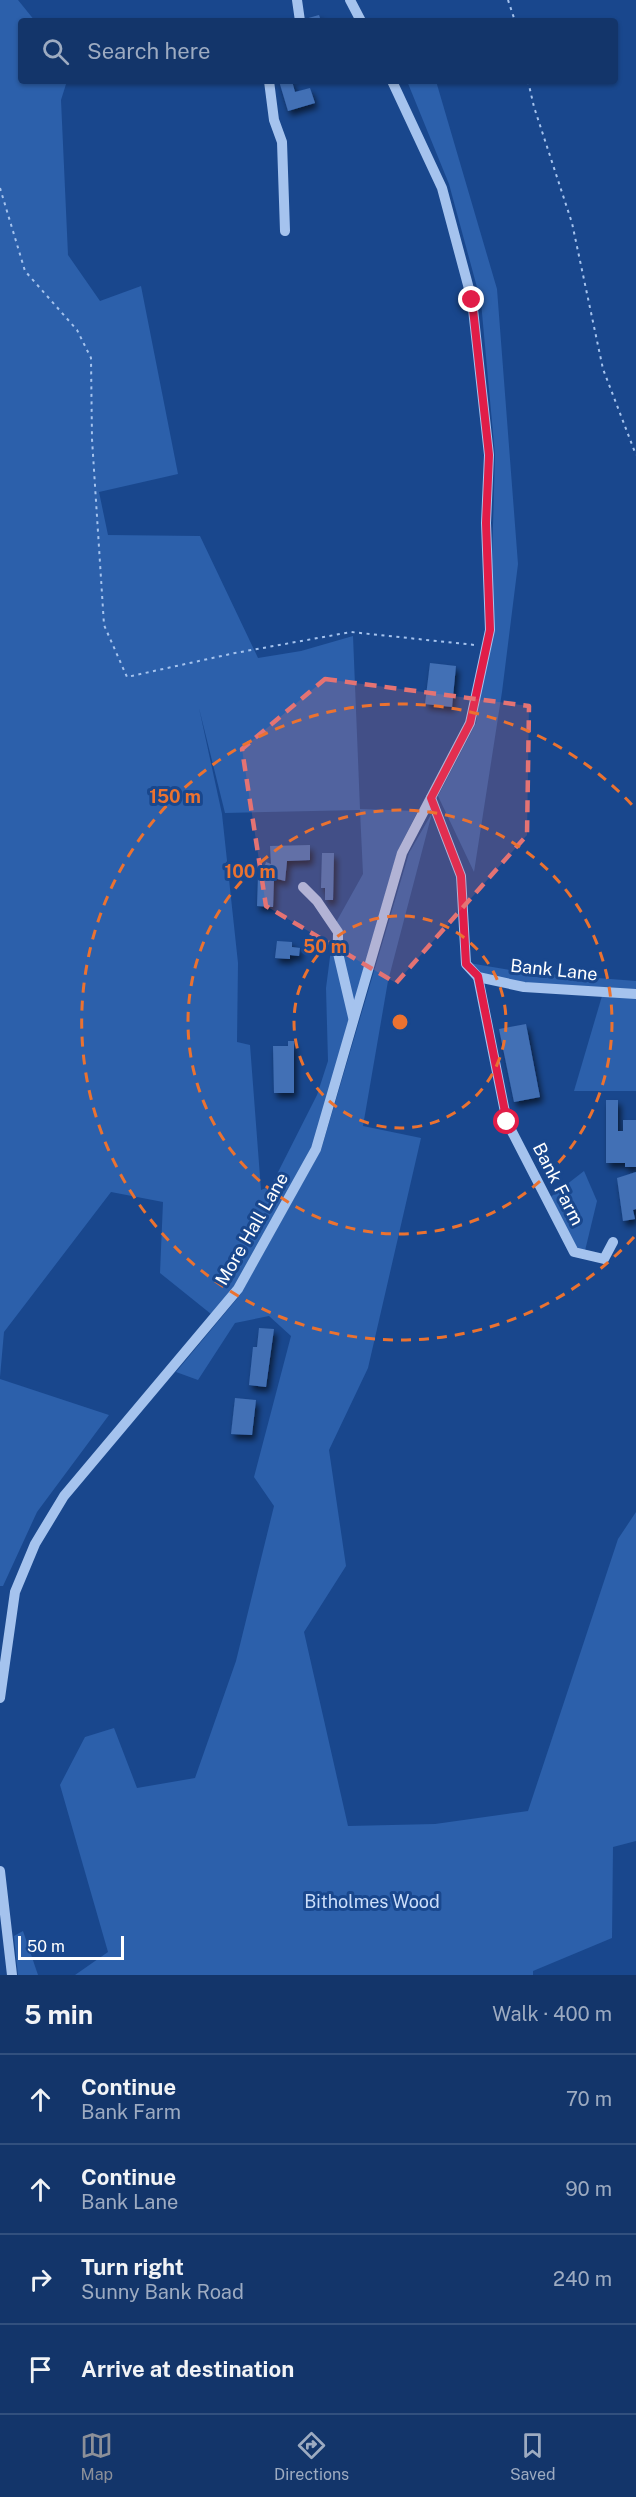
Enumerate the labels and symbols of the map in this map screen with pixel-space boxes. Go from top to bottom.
route end [458,286,484,312]
text: 150 m [149,786,201,807]
text: 100 m [224,861,276,882]
text: 50 m [303,936,347,957]
street label: Bank Lane [509,954,599,985]
centre of rings [390,1012,410,1032]
route start [493,1108,519,1134]
street label: Bank Farm [529,1139,588,1229]
street label: More Hall Lane [211,1169,292,1289]
park label: Bitholmes Wood [304,1891,440,1912]
scale bar [18,1933,124,1960]

